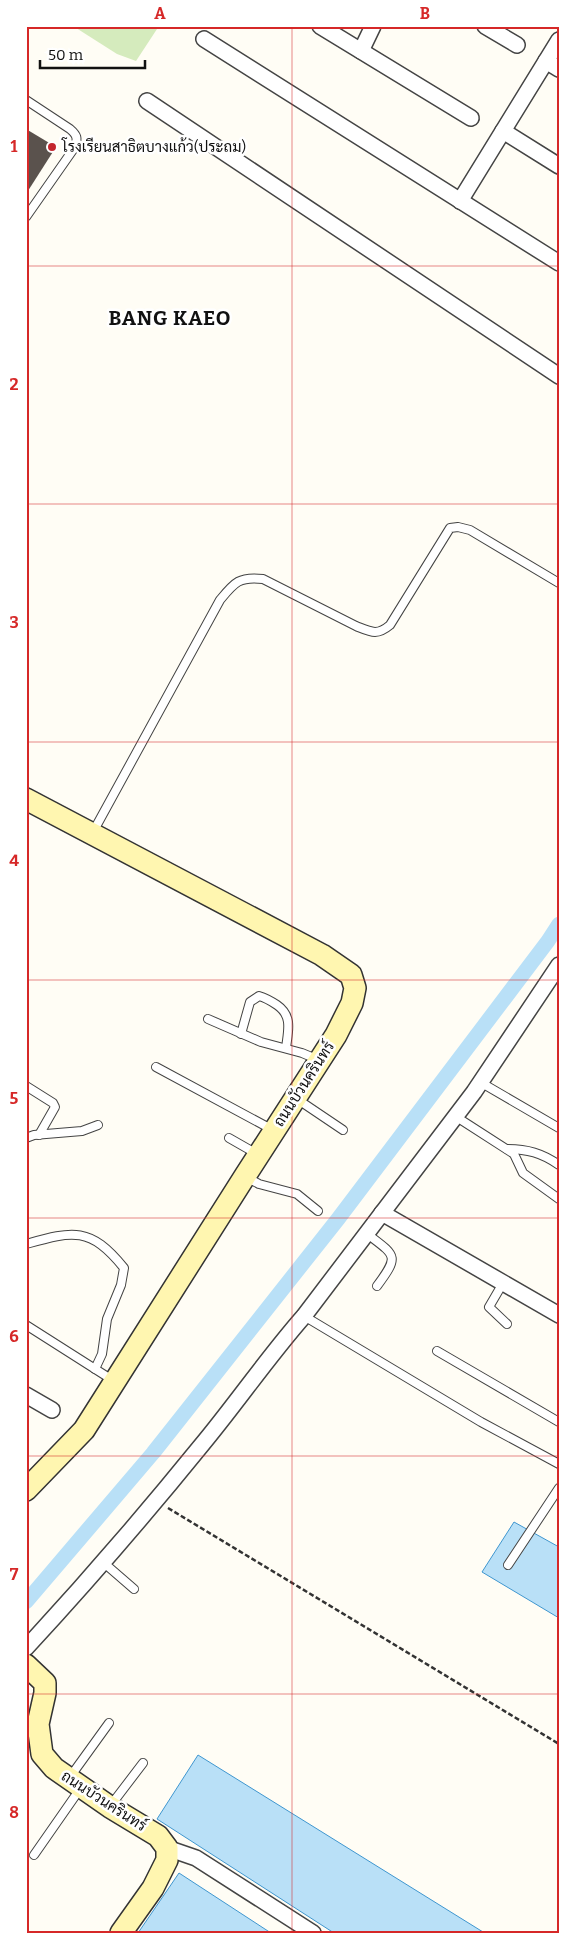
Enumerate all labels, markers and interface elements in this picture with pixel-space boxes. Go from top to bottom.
text: A [154,4,166,23]
text: B [420,4,430,23]
scale bar [40,38,145,70]
text: 50 m [48,46,84,64]
text: 1 [11,137,18,156]
place label: โรงเรียนสาธิตบางแก้ว(ประถม) [61,137,246,156]
marker: โรงเรียนสาธิตบางแก้ว(ประถม) [46,141,58,153]
district label: BANG KAEO [109,306,231,330]
text: 2 [9,375,19,394]
text: 3 [9,613,19,632]
text: 4 [9,851,19,870]
street label: ถนนบัวนครินทร์ [269,1038,338,1130]
text: 5 [10,1089,19,1108]
text: 6 [9,1327,19,1346]
text: 7 [10,1565,19,1584]
street label: ถนนบัวนครินทร์ [58,1766,150,1835]
text: 8 [9,1803,19,1822]

